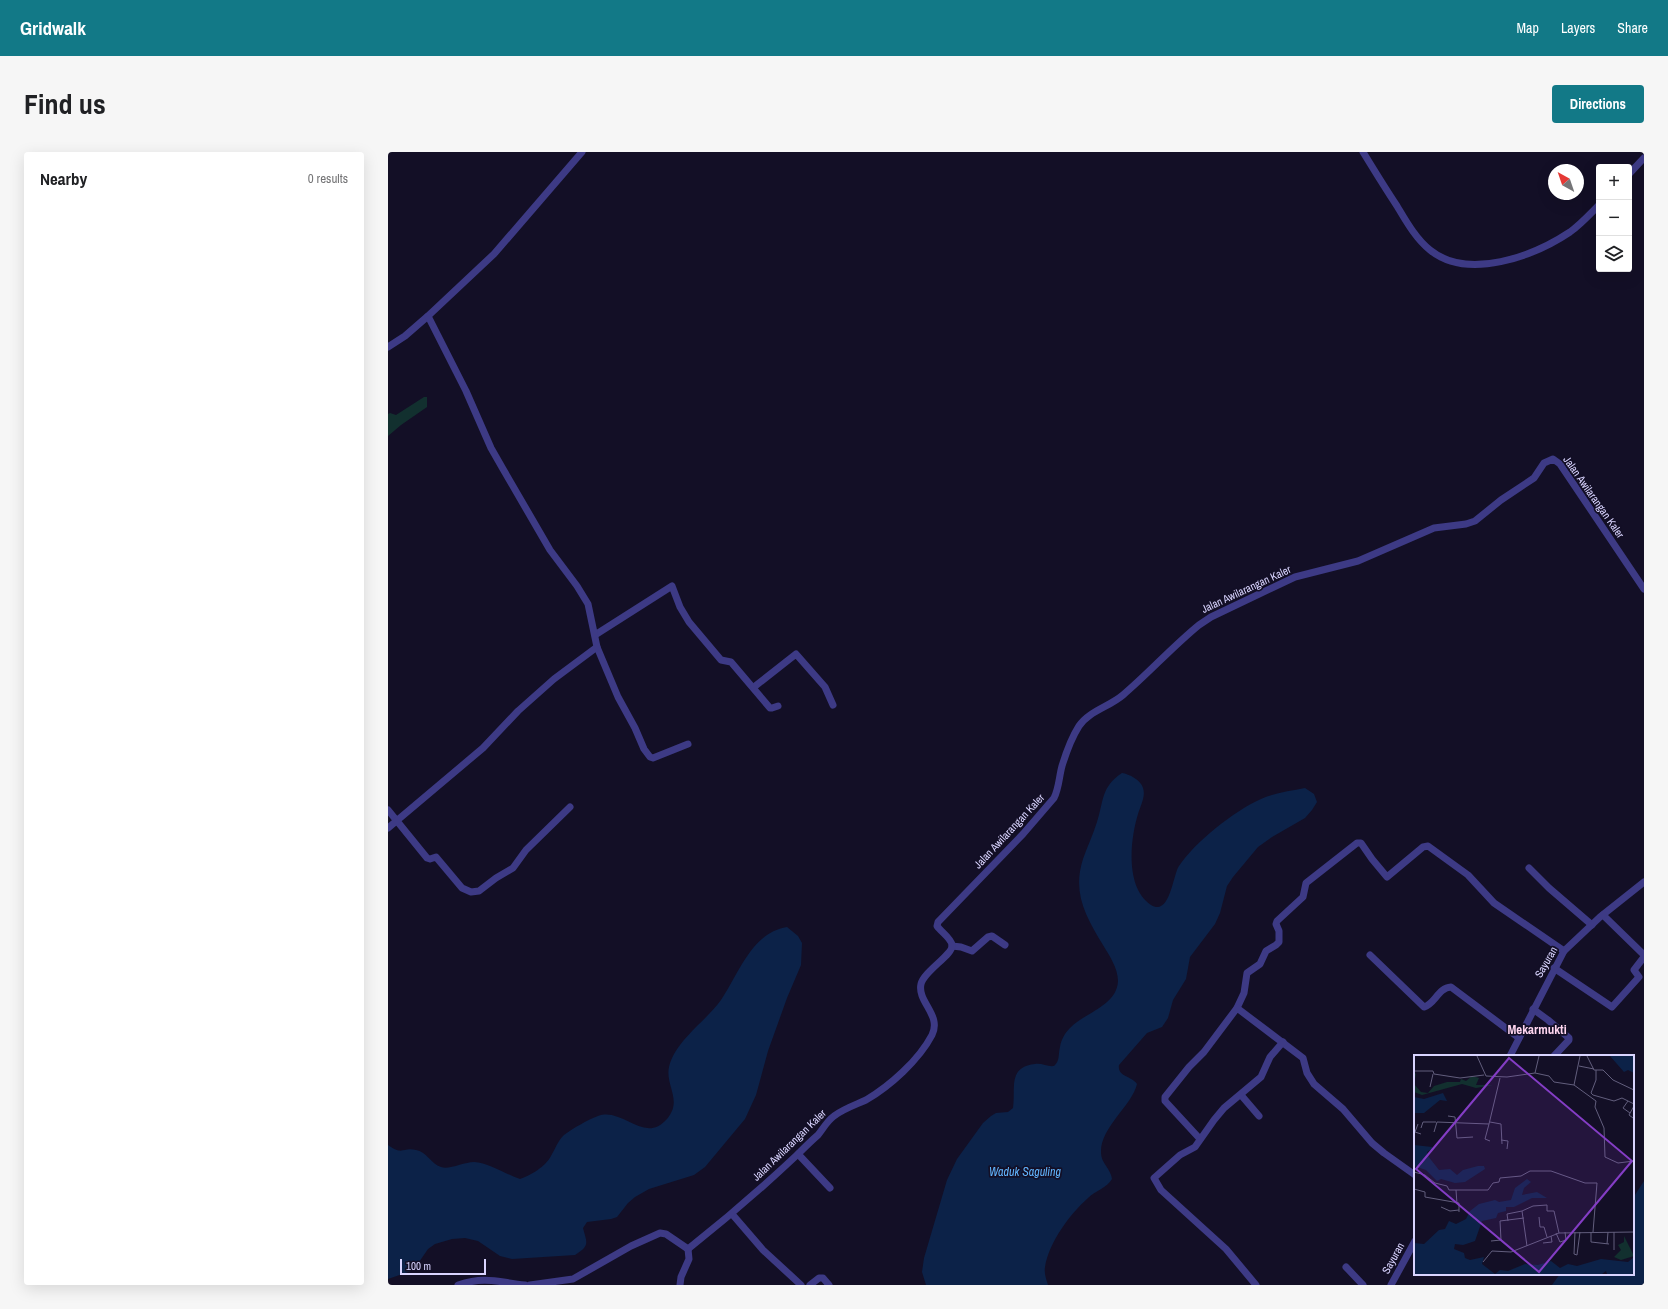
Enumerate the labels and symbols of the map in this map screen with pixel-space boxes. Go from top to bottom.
north arrow [1548,164,1584,200]
street label: Jalan Awilarangan Kaler [1560,453,1628,541]
street label: Jalan Awilarangan Kaler [1199,562,1293,616]
street label: Jalan Awilarangan Kaler [971,791,1047,871]
street label: Sayuran [1532,944,1560,980]
district label: Mekarmukti [1507,1021,1567,1038]
inset map [1414,1055,1634,1275]
street label: Jalan Awilarangan Kaler [749,1106,829,1184]
water label: Waduk Saguling [989,1164,1062,1180]
street label: Sayuran [1379,1240,1407,1276]
scale bar [400,1257,486,1276]

